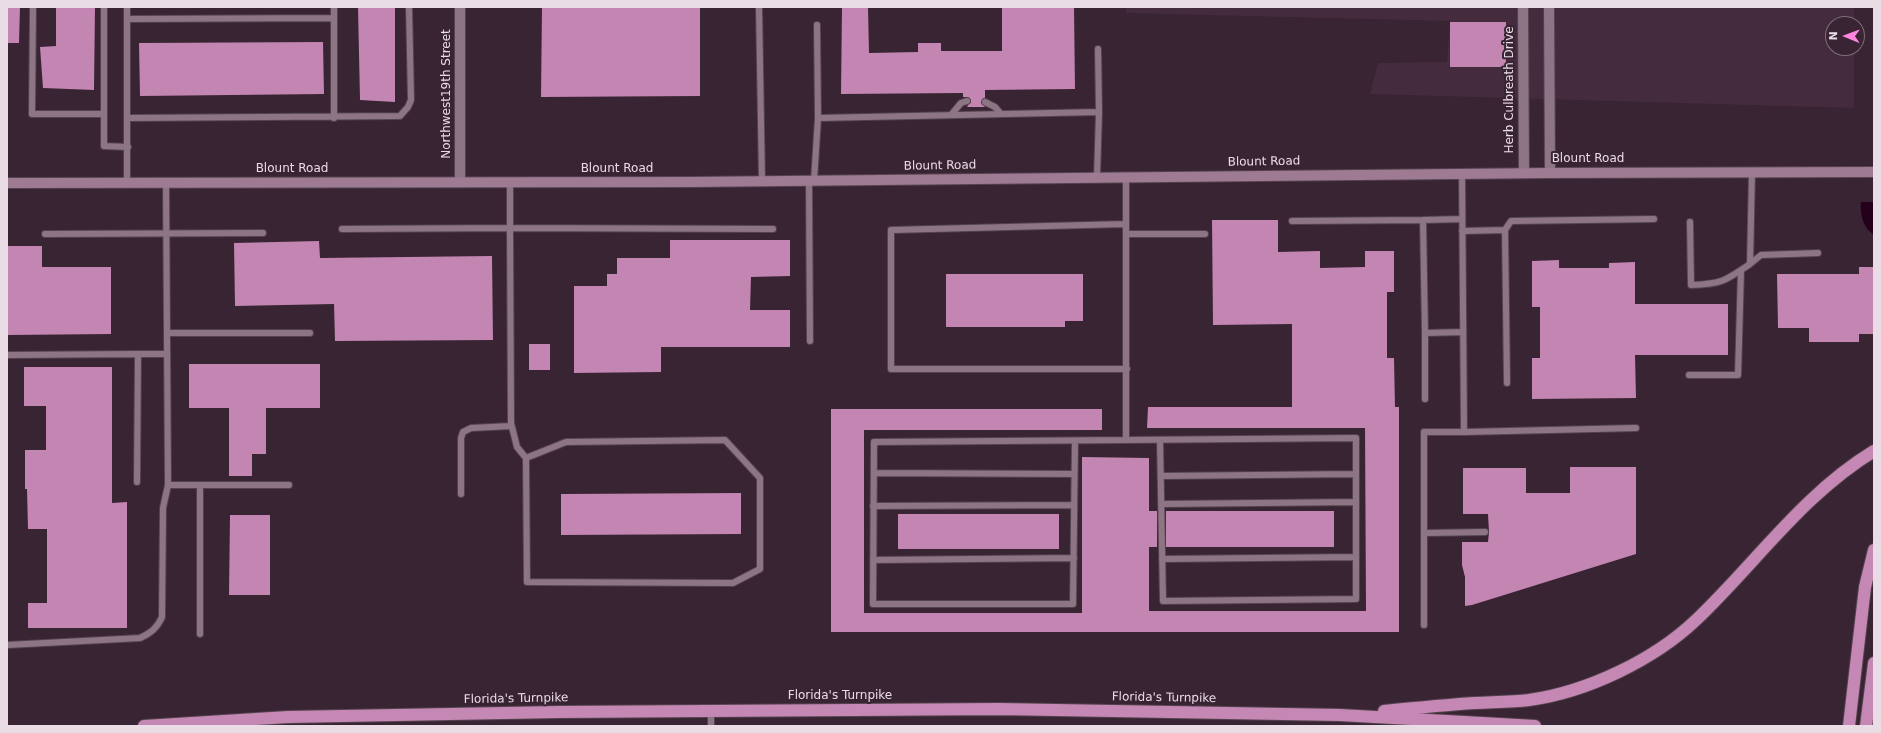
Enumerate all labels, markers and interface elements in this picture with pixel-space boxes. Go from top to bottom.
north arrow [1825,16,1865,56]
street label: Herb Culbreath Drive [1503,26,1517,154]
street label: Northwest19th Street [440,29,454,159]
text: N [1827,31,1840,41]
street label: Blount Road [1552,152,1624,166]
street label: Blount Road [1228,154,1300,170]
street label: Blount Road [904,158,976,174]
street label: Blount Road [256,162,328,176]
street label: Blount Road [581,162,653,176]
street label: Florida's Turnpike [788,689,892,703]
street label: Florida's Turnpike [1112,690,1216,706]
street label: Florida's Turnpike [464,691,568,707]

